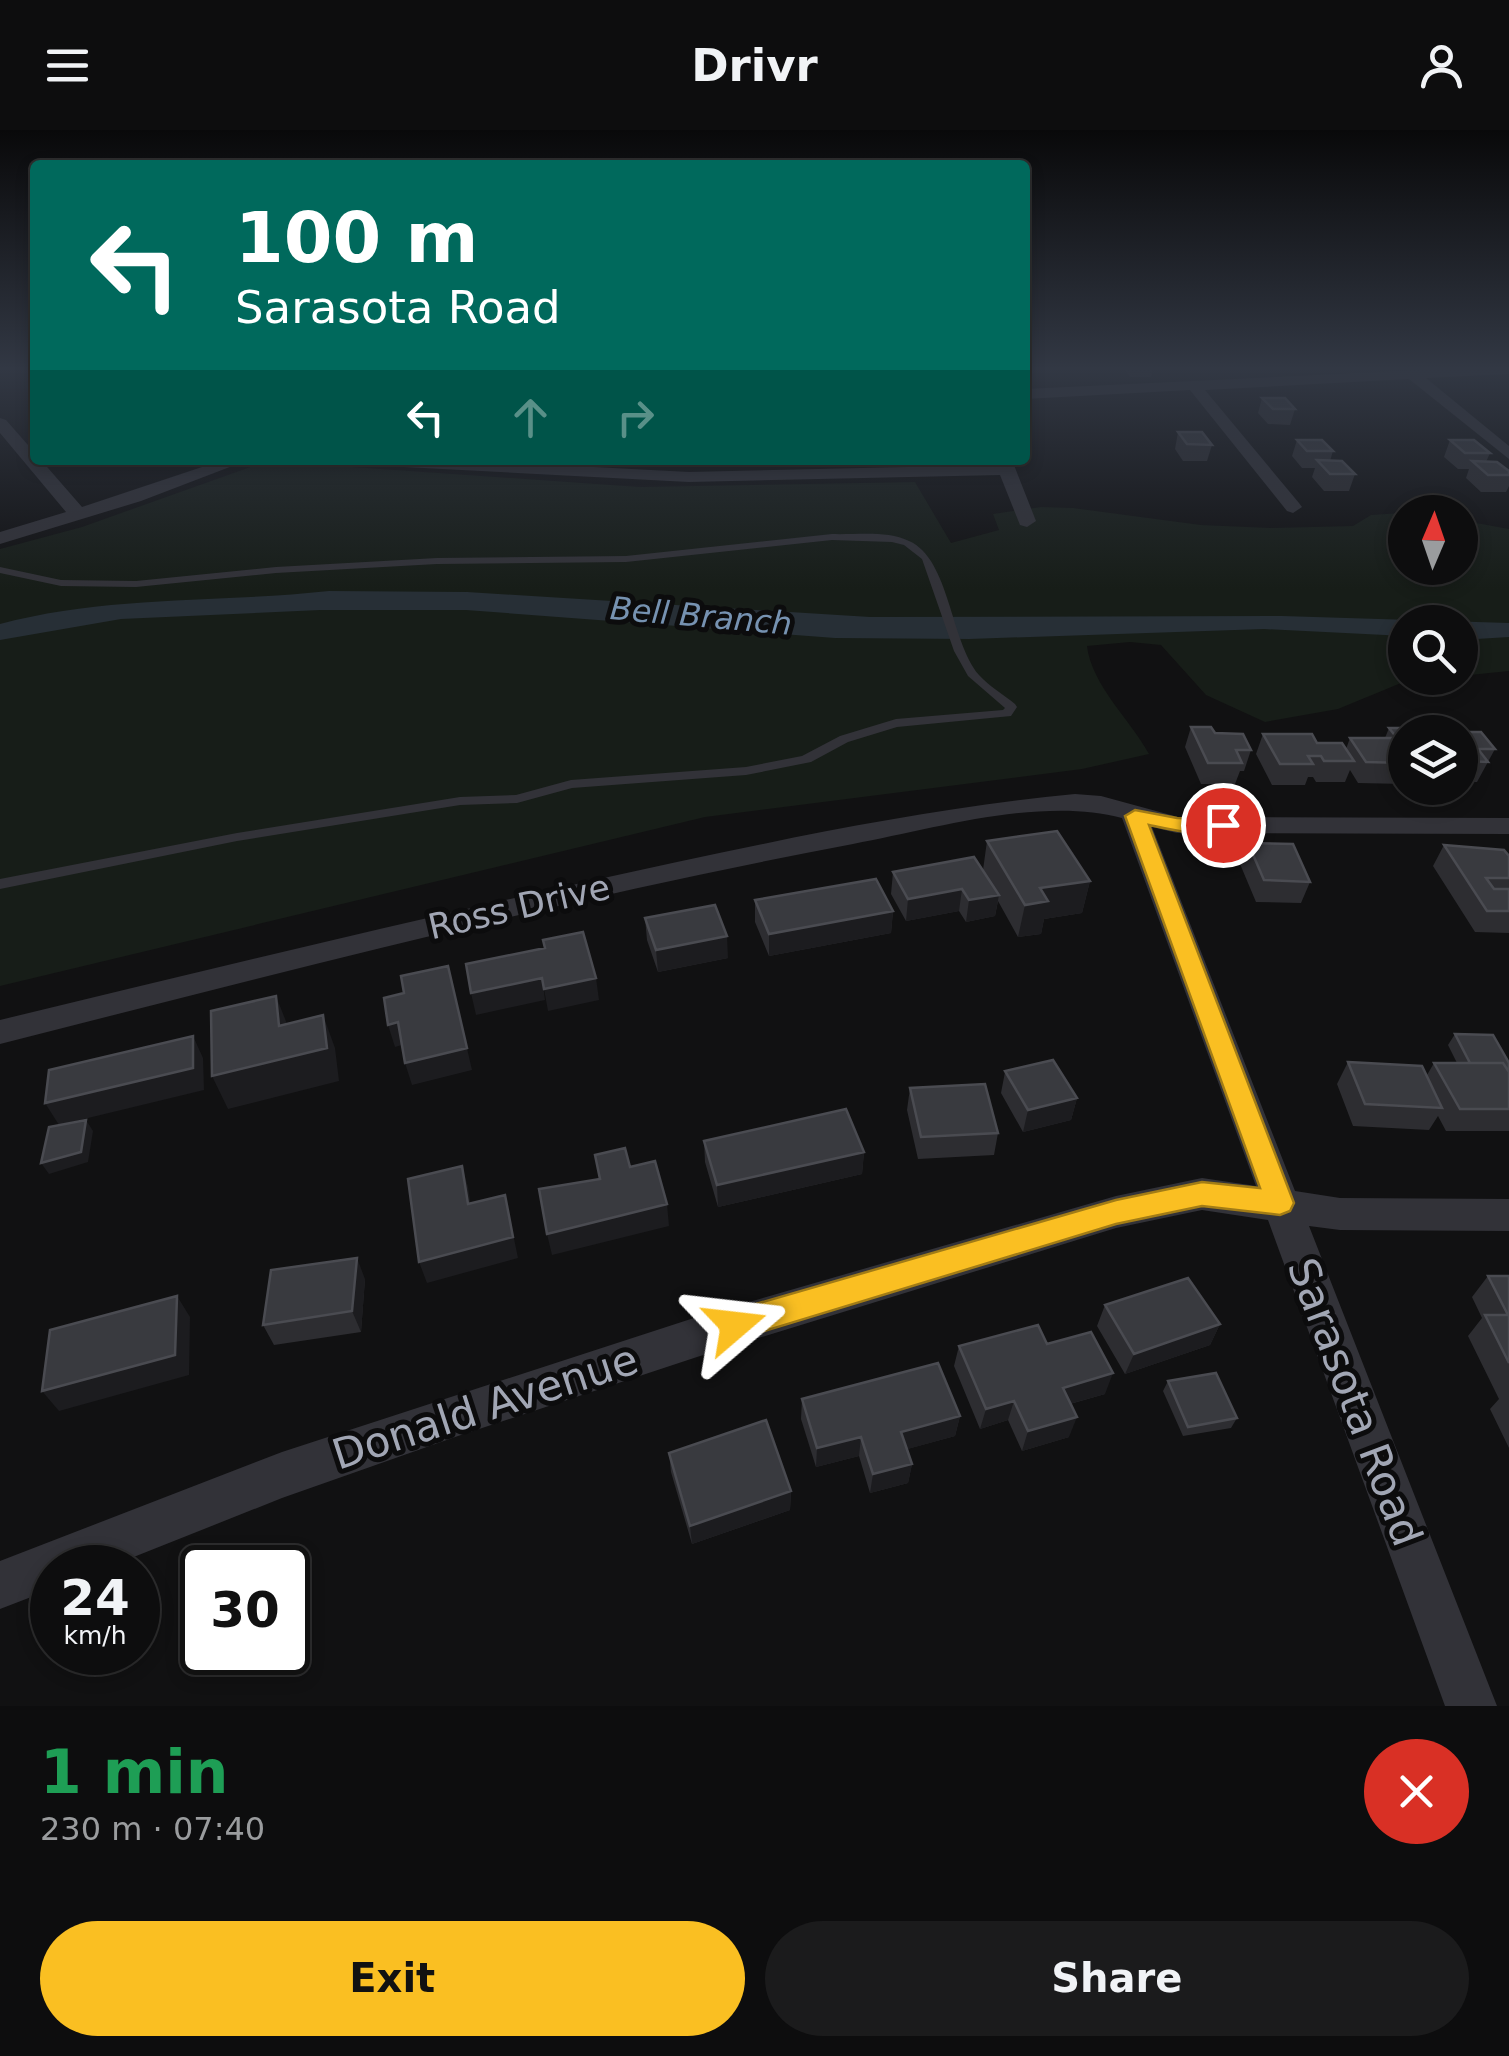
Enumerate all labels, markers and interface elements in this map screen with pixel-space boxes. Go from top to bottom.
icon: menu [40,38,95,93]
icon: person [1414,38,1469,93]
text: Drivr [691,39,818,92]
text: 100 m [235,197,478,279]
icon: left [70,200,200,330]
text: Sarasota Road [235,281,561,334]
icon: left [398,390,453,445]
icon: ahead [503,390,558,445]
icon: right [608,390,663,445]
north arrow [1388,495,1478,585]
map controls [1388,495,1478,805]
water label: Bell Branch [608,589,794,643]
button: search [1388,605,1478,695]
button: layers [1388,715,1478,805]
pin [1181,783,1266,868]
icon: arrive [1196,798,1251,853]
street label: Ross Drive [424,867,614,947]
street label: Sarasota Road [1278,1251,1432,1553]
position arrow [683,1273,787,1377]
street label: Donald Avenue [326,1335,644,1479]
speed limit sign: 30 [180,1545,310,1675]
text: 24 [60,1569,130,1627]
text: km/h [63,1621,127,1650]
text: 1 min [40,1737,228,1807]
button: close [1364,1739,1469,1844]
text: 230 m · 07:40 [40,1810,265,1848]
button: Exit [40,1921,745,2036]
button: Share [765,1921,1469,2036]

